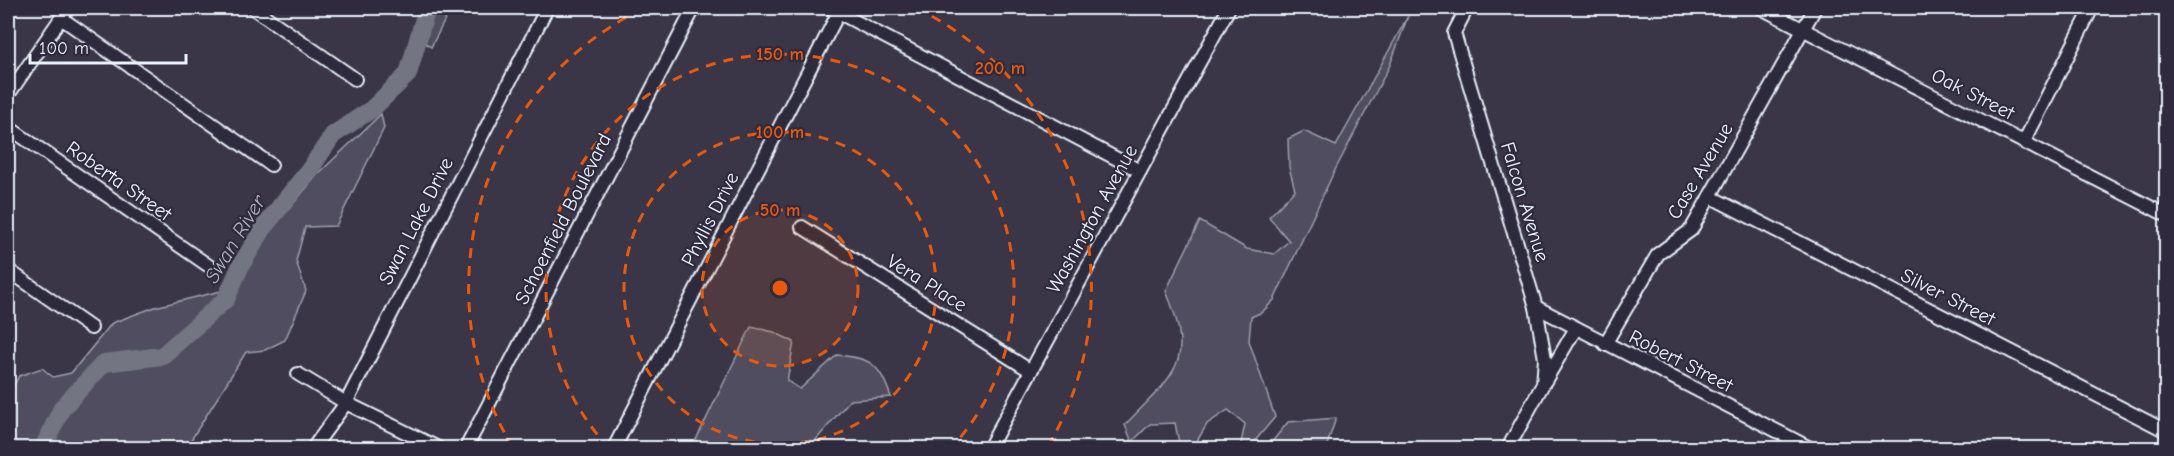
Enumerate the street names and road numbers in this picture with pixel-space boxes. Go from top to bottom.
street label: Oak Street [1928,63,2019,125]
street label: Case Avenue [1662,119,1738,223]
street label: Schoenfield Boulevard [510,130,616,308]
street label: Roberta Street [62,136,177,226]
street label: Falcon Avenue [1496,139,1554,265]
street label: Washington Avenue [1042,141,1142,297]
street label: Swan Lake Drive [374,154,458,288]
street label: Phyllis Drive [677,168,743,270]
street label: Vera Place [883,249,971,317]
street label: Silver Street [1897,263,2000,331]
street label: Robert Street [1625,325,1738,398]

